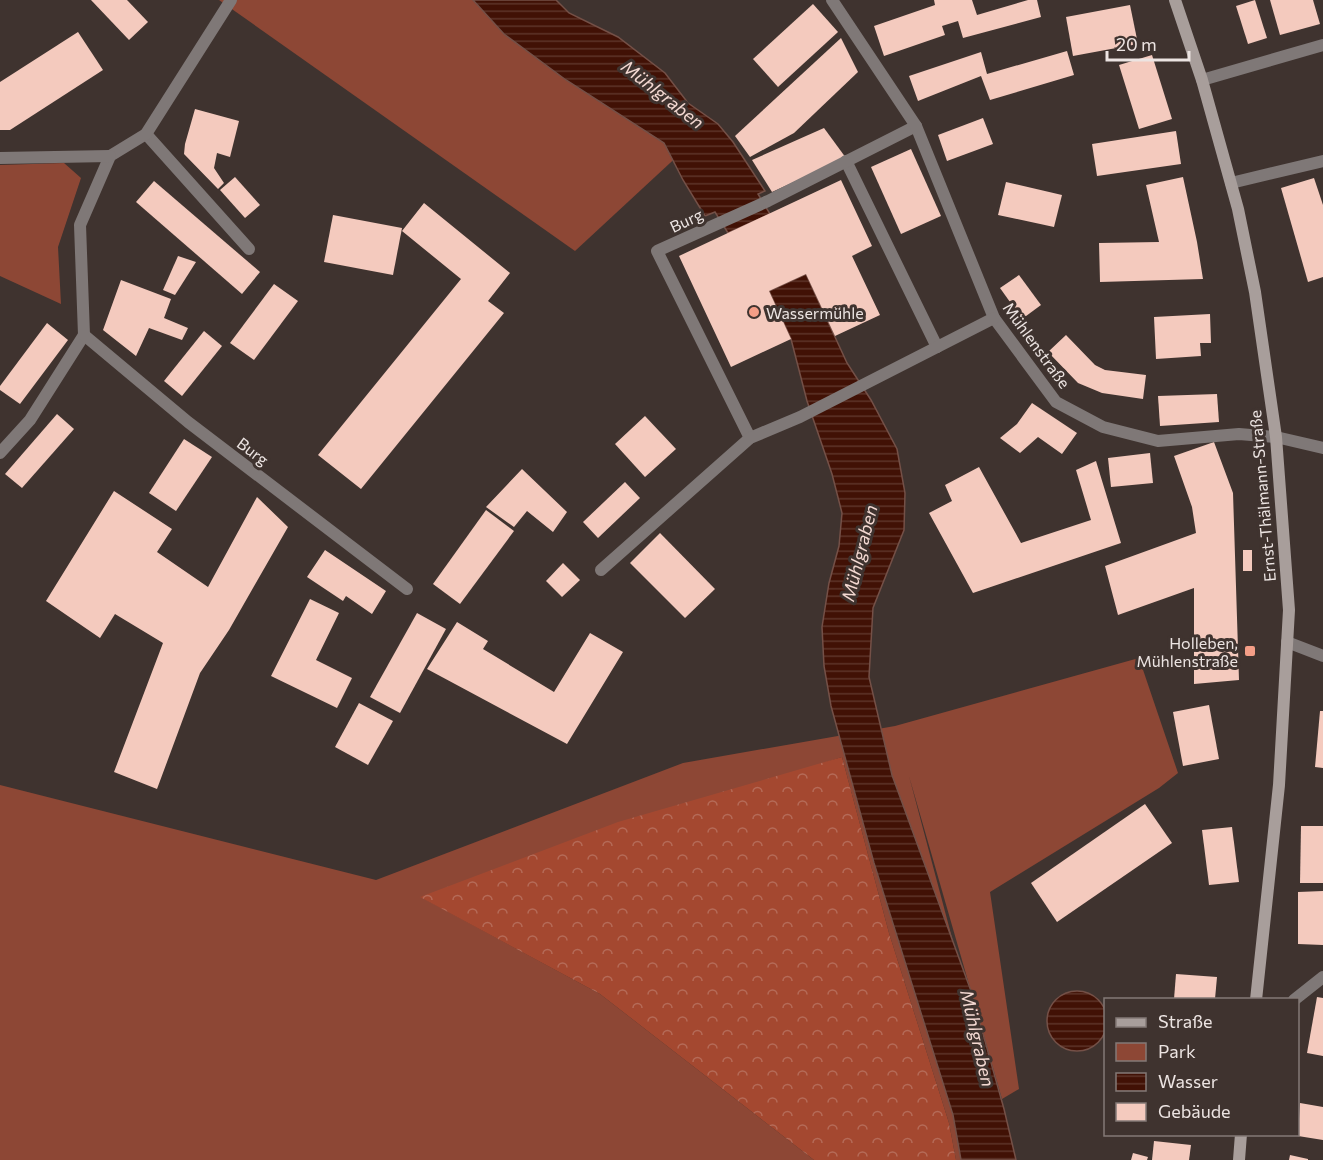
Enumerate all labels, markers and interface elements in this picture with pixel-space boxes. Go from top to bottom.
scale bar [1107,24,1190,62]
text: 20 m [1116,33,1157,55]
water label: Mühlgraben [617,55,709,133]
street label: Burg [666,204,706,236]
street label: Mühlenstraße [999,298,1075,392]
place label: Wassermühle [766,303,864,322]
marker: Wassermühle [747,305,761,319]
street label: Ernst-Thälmann-Straße [1245,409,1279,583]
street label: Burg [234,433,273,469]
water label: Mühlgraben [836,502,882,604]
place label: Holleben, Mühlenstraße [1136,633,1238,670]
marker: Holleben, Mühlenstraße [1243,644,1257,658]
water label: Mühlgraben [956,987,1000,1089]
legend [1104,998,1299,1136]
text: Straße [1158,1010,1213,1032]
text: Park [1158,1040,1196,1062]
text: Wasser [1158,1070,1218,1092]
text: Gebäude [1158,1100,1231,1122]

